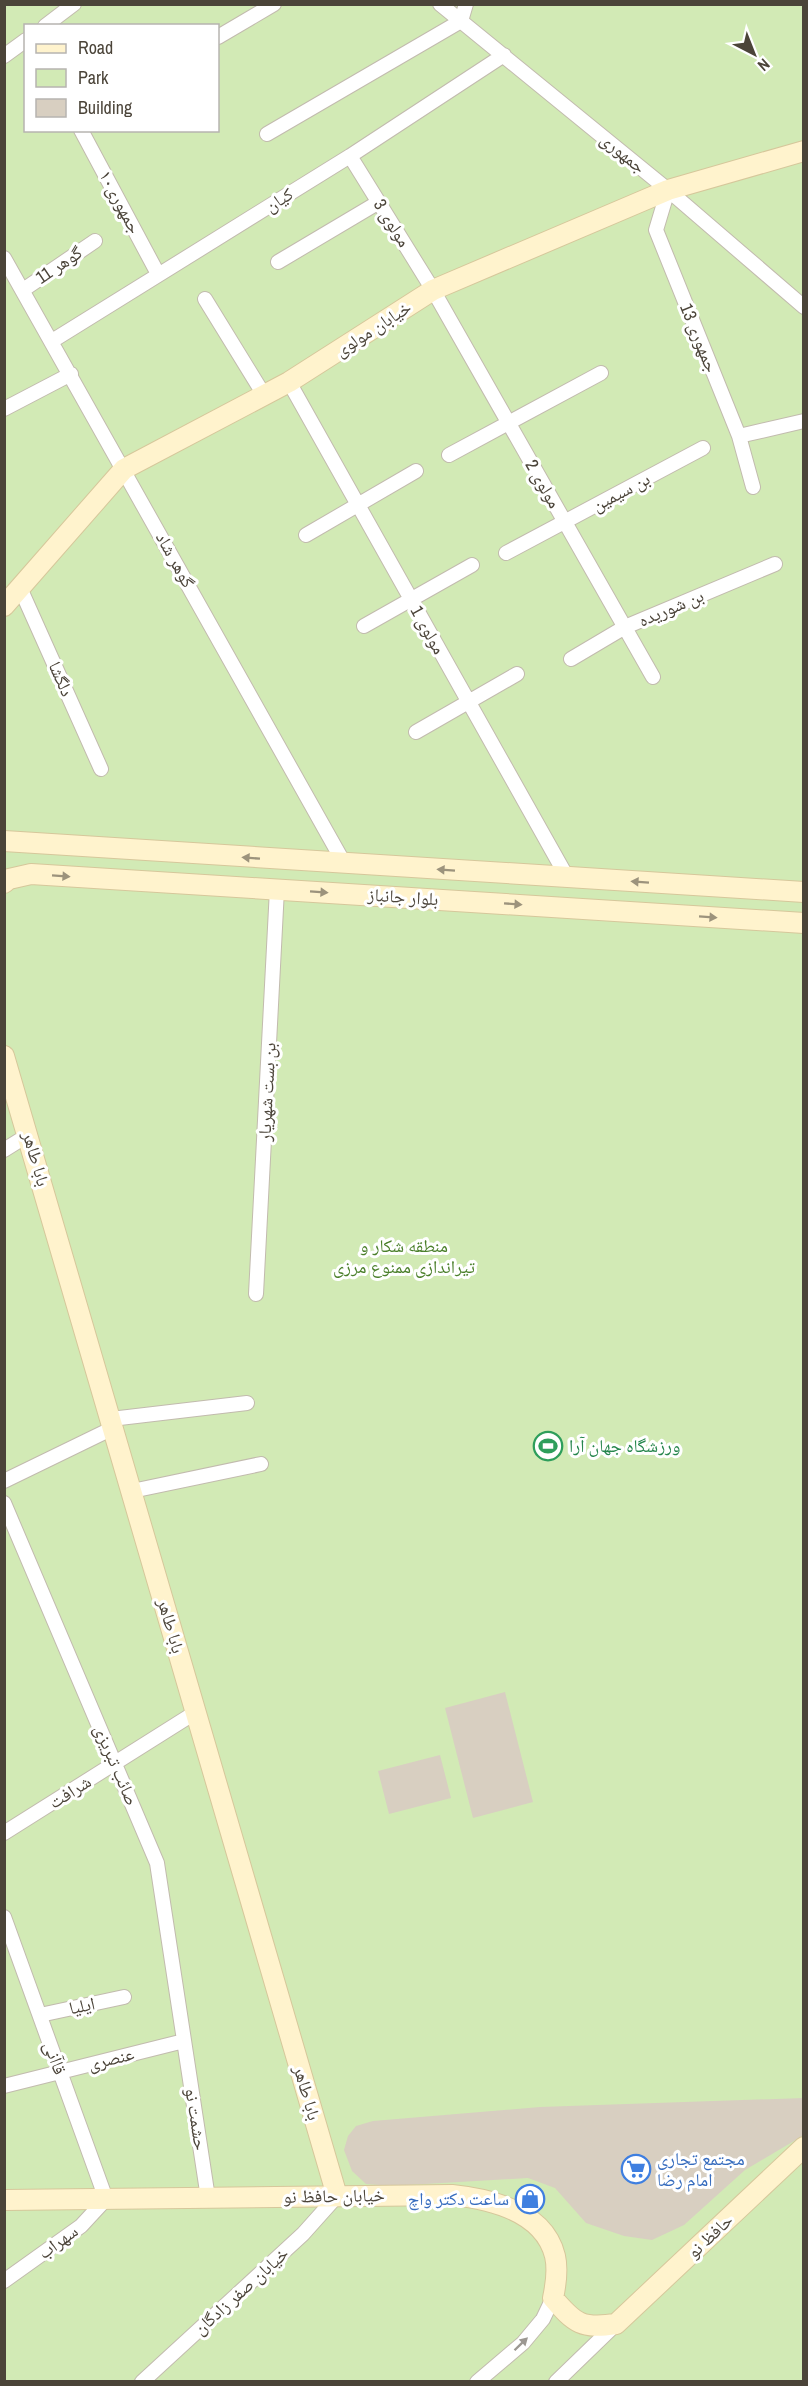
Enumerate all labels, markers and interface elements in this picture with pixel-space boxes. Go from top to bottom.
legend [24,24,219,132]
north arrow [724,24,784,84]
text: Road [78,35,113,60]
text: N [753,54,775,76]
text: Park [78,65,109,90]
text: Building [78,95,133,120]
street label: جمهوری [595,126,651,179]
street label: جمهوری۱۰ [93,166,148,238]
street label: کیان [260,181,298,218]
street label: مولوی 3 [368,194,417,252]
street label: گوهر 11 [30,239,88,289]
street label: خیابان مولوی [330,295,416,363]
street label: جمهوری 13 [674,299,725,376]
street label: مولوی 2 [520,455,567,513]
street label: بن سیمین [587,466,654,517]
street label: گوهر شاد [150,527,201,593]
street label: بن شوریده [634,583,707,632]
street label: مولوی 1 [405,601,452,659]
street label: دلگشا [43,657,80,700]
one-way arrow [242,853,261,862]
one-way arrow [436,865,455,874]
one-way arrow [52,871,71,880]
one-way arrow [631,877,650,887]
street label: بلوار جانباز [366,881,439,911]
one-way arrow [309,887,328,897]
one-way arrow [504,900,523,909]
one-way arrow [698,912,717,921]
street label: بن بست شهریار [251,1042,282,1143]
street label: بابا طاهر [16,1128,56,1189]
park label: منطقه شکار و تیراندازی ممنوع مرزی [333,1233,475,1279]
sports icon: ورزشگاه جهان آرا [532,1430,564,1462]
place label: ورزشگاه جهان آرا [569,1433,680,1458]
street label: بابا طاهر [151,1595,191,1656]
street label: صائب تبریزی [88,1720,145,1809]
street label: شرافت [44,1769,96,1814]
street label: ایلیا [67,1991,97,2020]
street label: قاآنی [38,2038,73,2078]
street label: عنصری [85,2041,137,2076]
street label: بابا طاهر [287,2062,327,2123]
street label: حشمت نو [179,2086,214,2152]
place label: مجتمع تجاری امام رضا [657,2146,745,2192]
supermarket icon: مجتمع تجاری امام رضا [620,2153,652,2185]
street label: خیابان حافظ نو [283,2182,385,2209]
shop icon: ساعت دکتر واچ [514,2183,546,2215]
place label: ساعت دکتر واچ [408,2186,509,2211]
street label: حافظ نو [681,2208,738,2264]
street label: سهراب [32,2219,83,2265]
street label: خیابان صفر زادگان [188,2241,294,2340]
one-way arrow [513,2337,528,2351]

